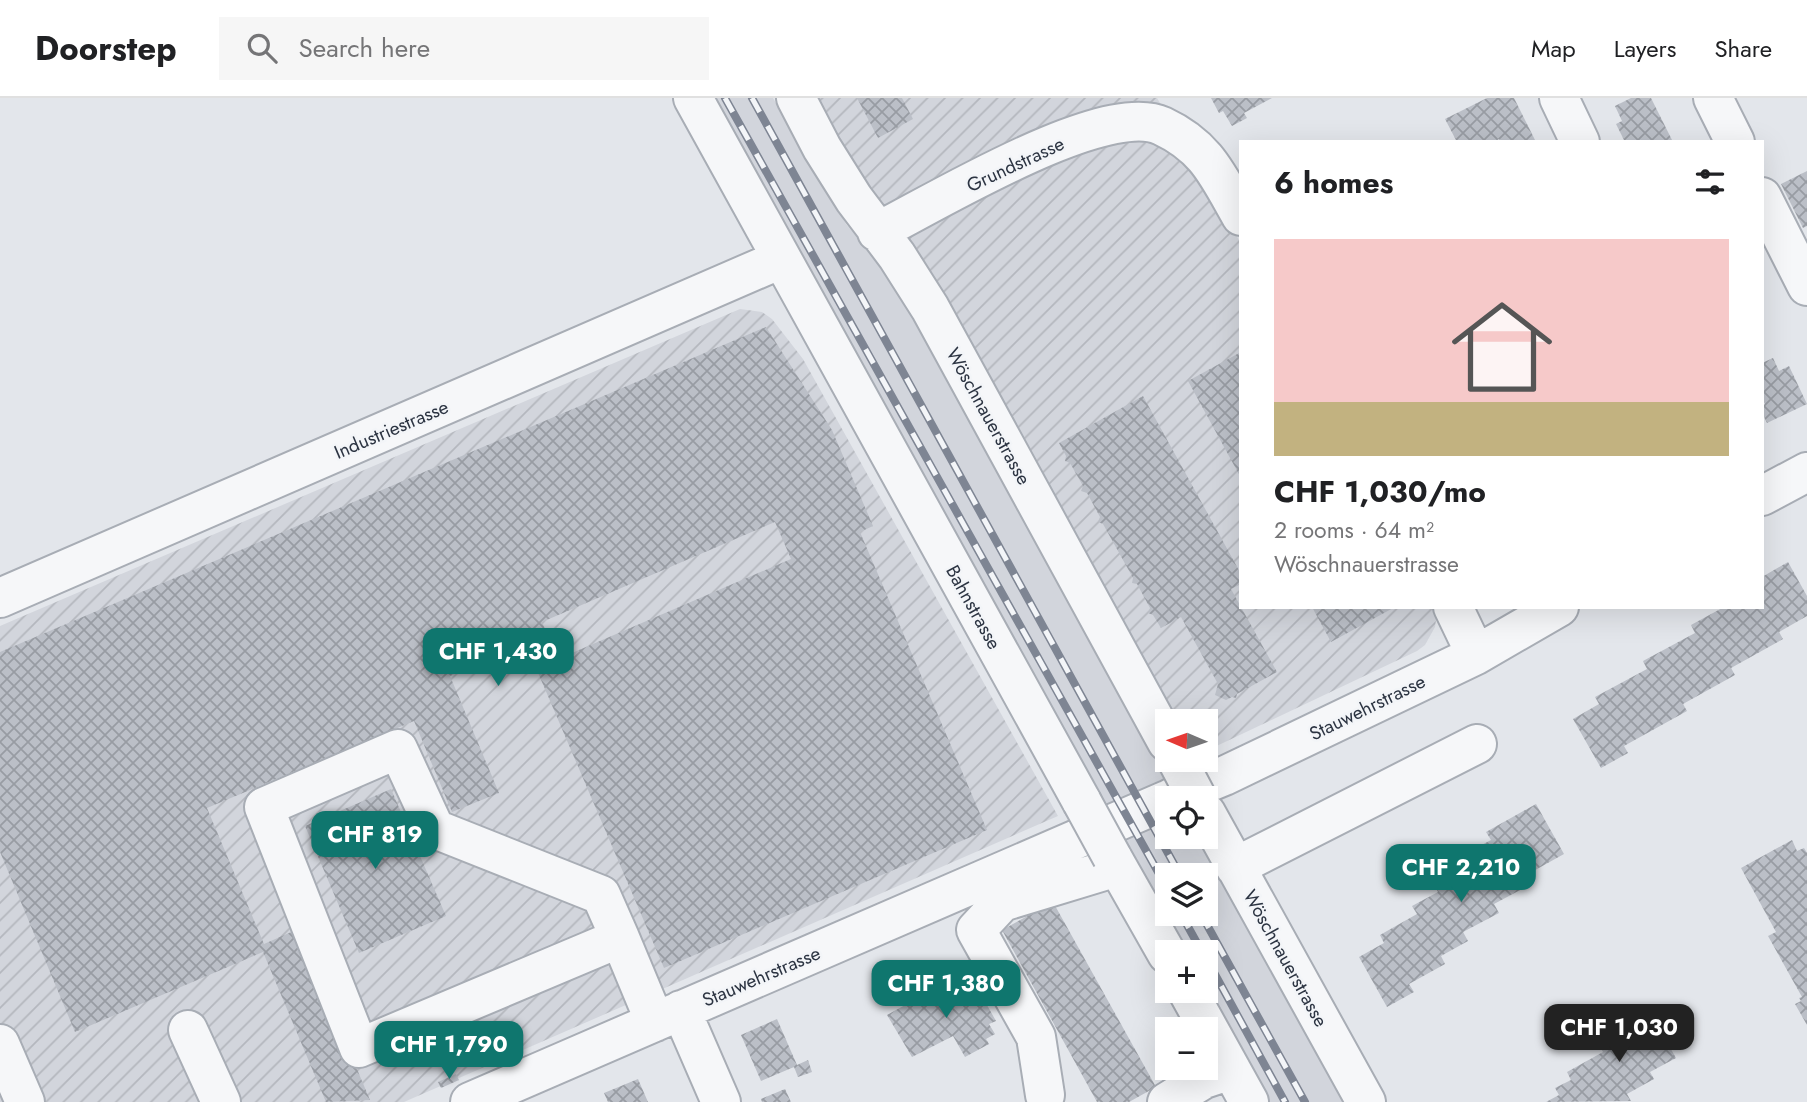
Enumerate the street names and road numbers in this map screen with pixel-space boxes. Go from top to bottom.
street label: Grundstrasse [962,130,1069,199]
street label: Wöschnauerstrasse [940,343,1037,490]
street label: Industriestrasse [330,393,453,466]
street label: Bahnstrasse [939,560,1008,654]
street label: Stauwehrstrasse [1305,668,1430,747]
street label: Wöschnauerstrasse [1237,885,1334,1032]
street label: Stauwehrstrasse [698,939,825,1014]

